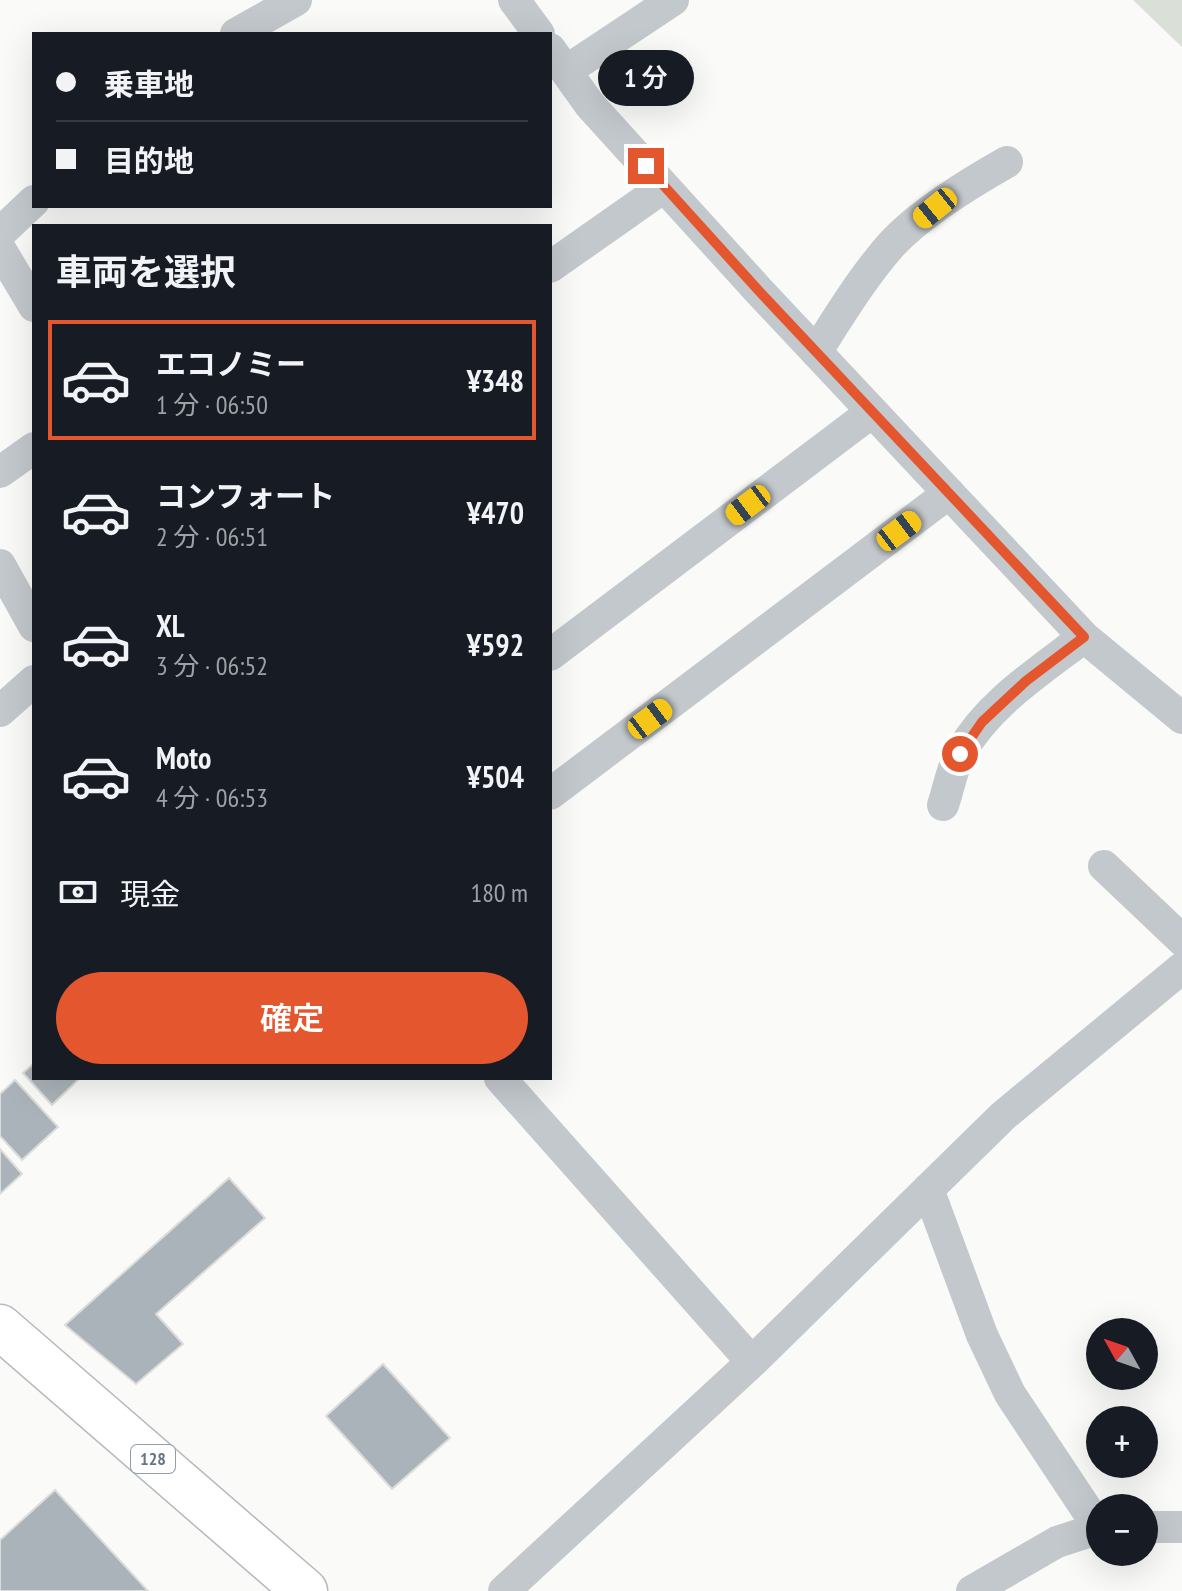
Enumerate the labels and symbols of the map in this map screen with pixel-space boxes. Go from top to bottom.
callout: 1 分 [598,50,694,106]
route end [628,148,664,184]
car [909,184,961,232]
car [722,481,774,529]
car [873,507,925,555]
car [624,695,676,743]
route start [942,736,978,772]
north arrow [1086,1318,1158,1390]
road number: 128 [131,1445,175,1473]

